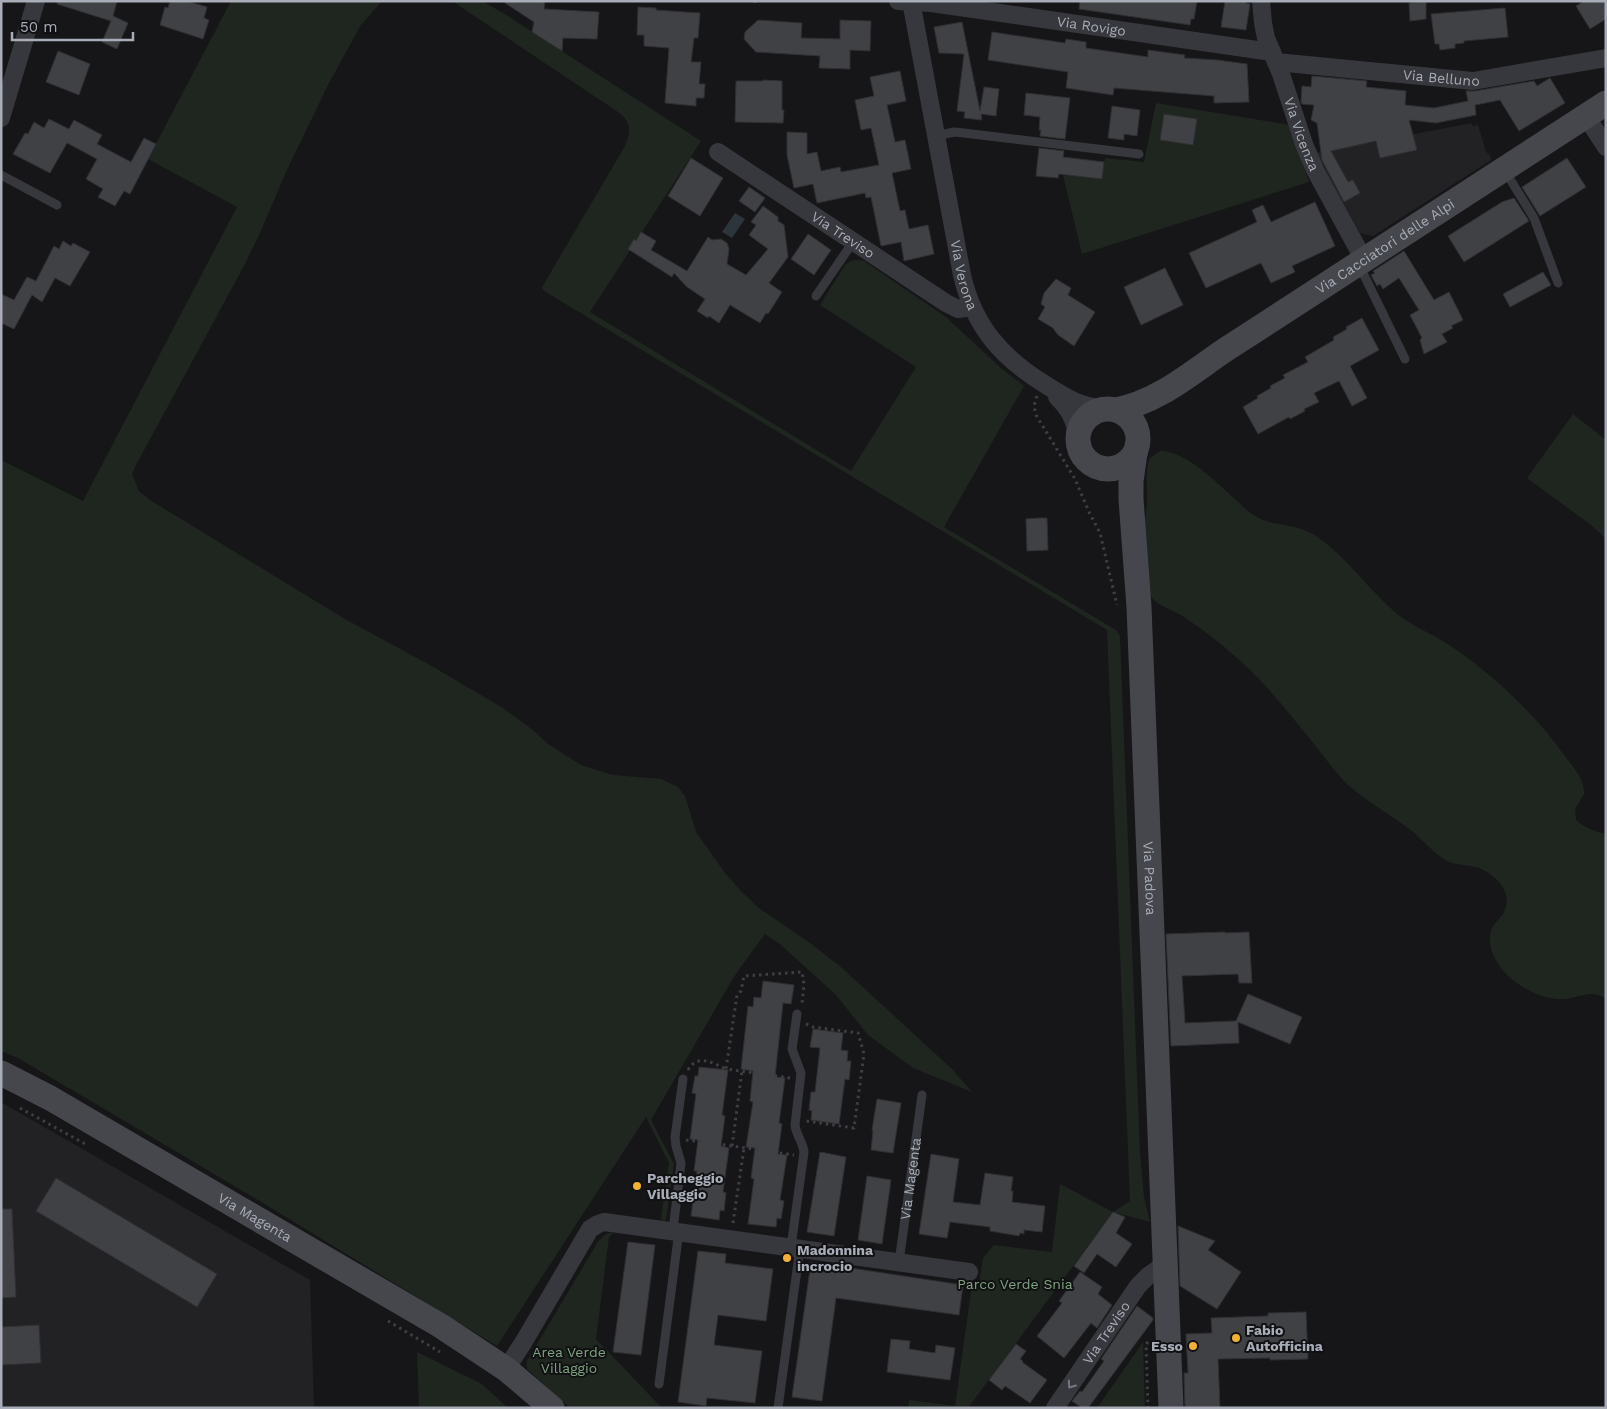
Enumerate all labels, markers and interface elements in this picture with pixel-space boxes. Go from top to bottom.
scale bar [12,10,134,42]
street label: Via Rovigo [1056,13,1127,39]
text: 50 m [20,18,57,36]
street label: Via Belluno [1402,66,1481,89]
street label: Via Vicenza [1281,95,1323,174]
street label: Via Cacciatori delle Alpi [1313,196,1457,297]
street label: Via Treviso [808,208,878,262]
street label: Via Verona [948,239,981,313]
street label: Via Padova [1140,841,1159,916]
street label: Via Magenta [897,1137,924,1221]
place label: Parcheggio Villaggio [647,1170,723,1202]
marker: Parcheggio Villaggio [631,1180,643,1192]
street label: Via Magenta [215,1190,295,1245]
place label: Madonnina incrocio [797,1242,874,1274]
marker: Madonnina incrocio [781,1252,793,1264]
park label: Parco Verde Snia [957,1276,1073,1292]
street label: Via Treviso [1079,1298,1133,1367]
place label: Fabio Autofficina [1246,1322,1324,1354]
marker: Fabio Autofficina [1230,1332,1242,1344]
place label: Esso [1151,1338,1183,1354]
marker: Esso [1187,1340,1199,1352]
park label: Area Verde Villaggio [532,1344,606,1376]
one-way arrow [1067,1380,1077,1389]

